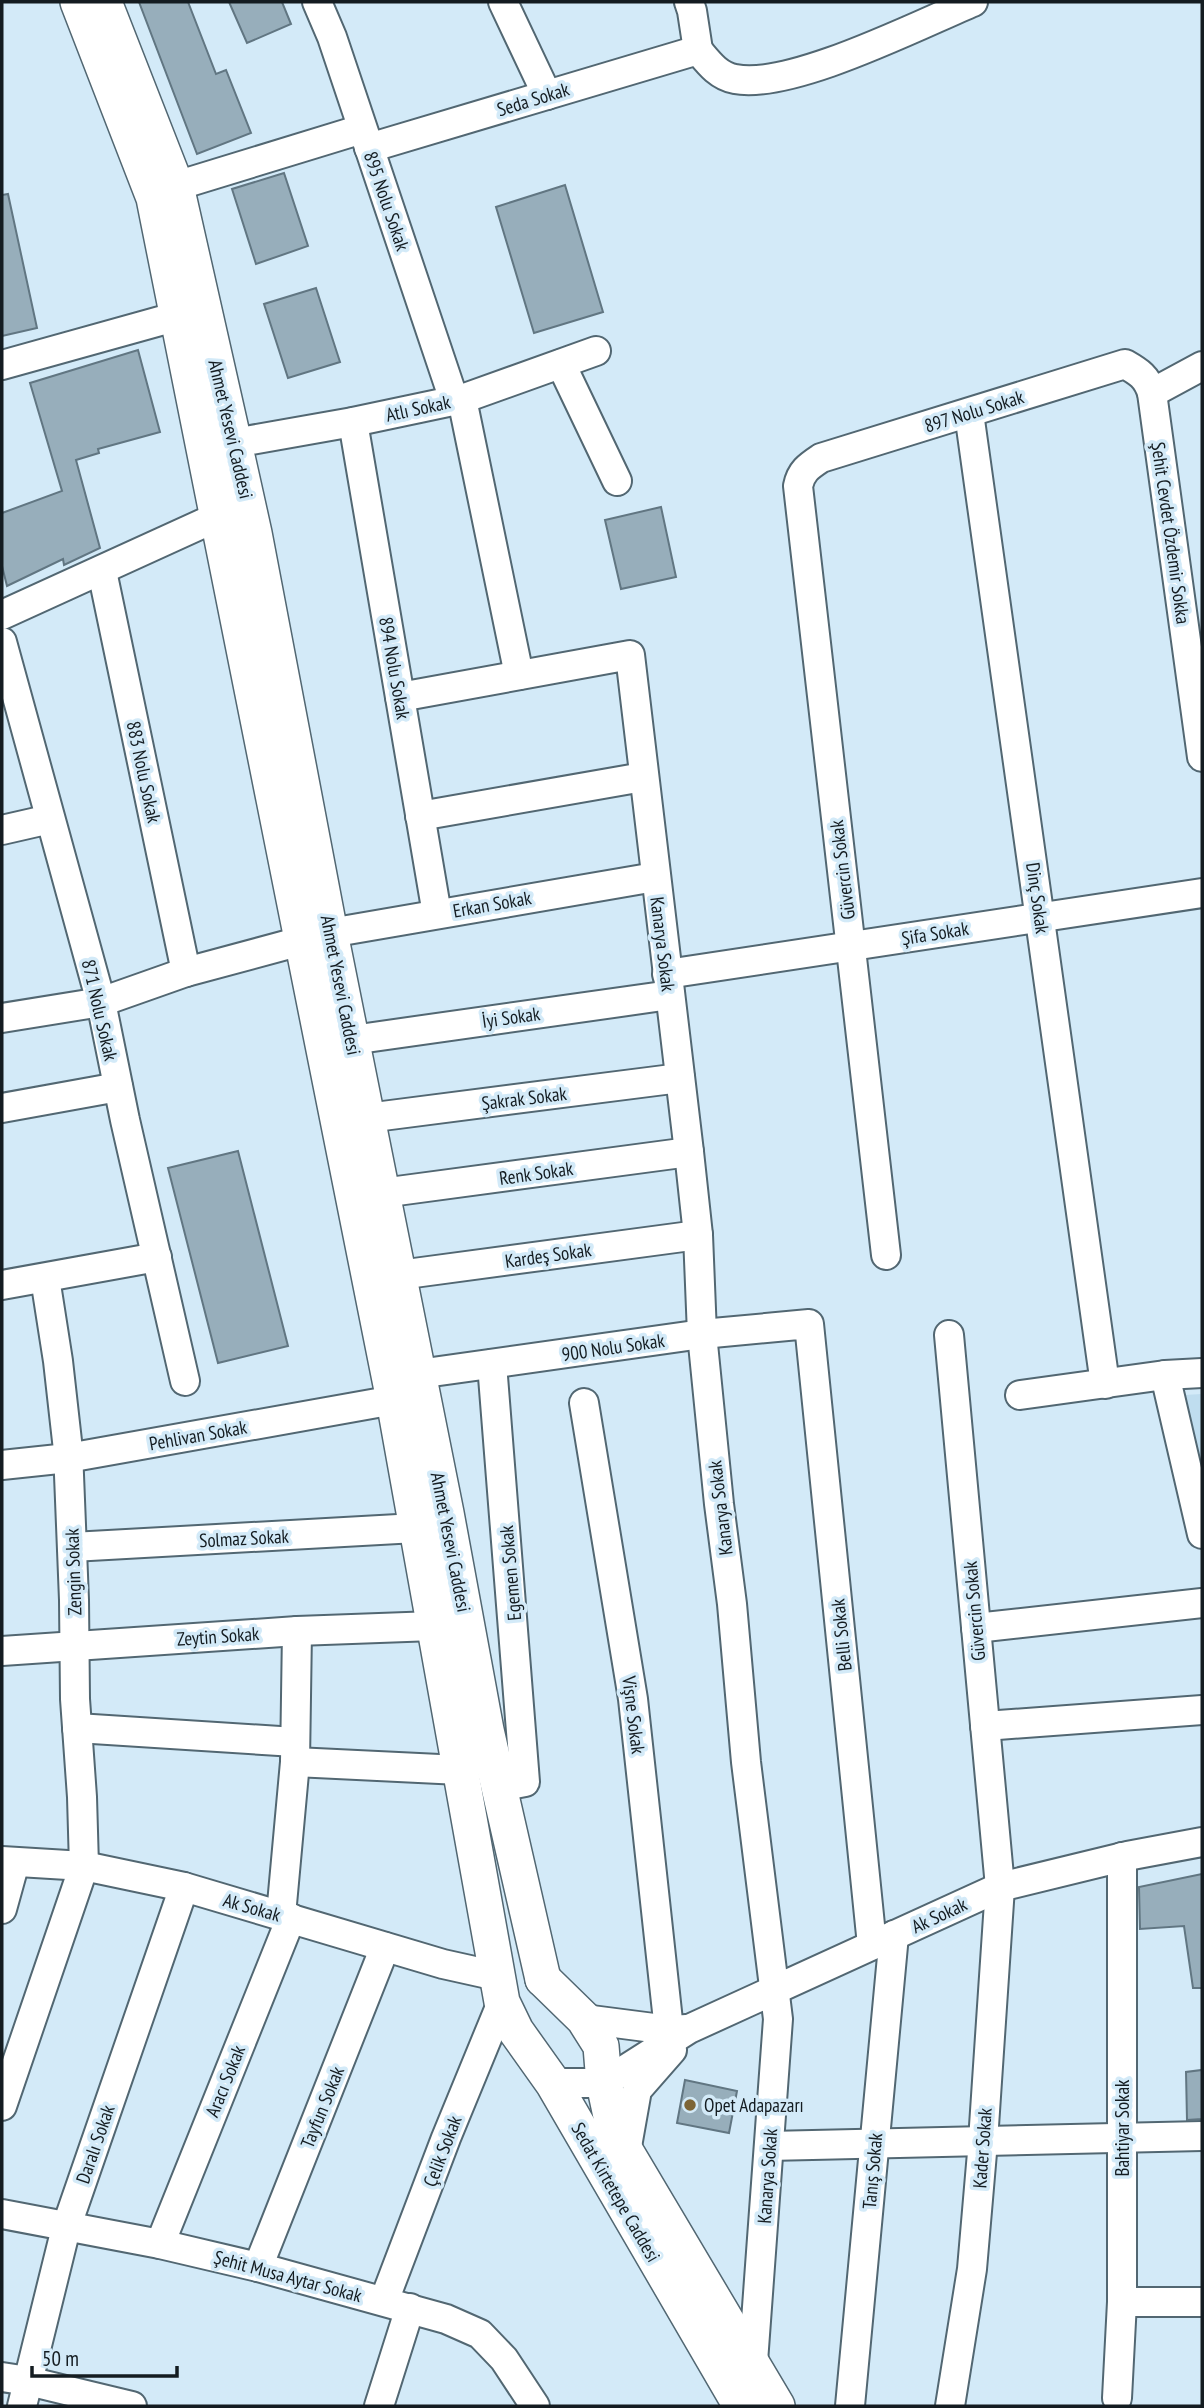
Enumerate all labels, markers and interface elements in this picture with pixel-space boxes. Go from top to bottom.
street label: Seda Sokak [494,76,573,121]
street label: 895 Nolu Sokak [359,148,415,254]
street label: Ahmet Yesevi Caddesi [203,357,259,501]
street label: 897 Nolu Sokak [921,384,1027,437]
street label: Atlı Sokak [384,389,453,427]
street label: Şehit Cevdet Özdemir Sokka [1146,440,1196,626]
street label: 894 Nolu Sokak [374,615,416,722]
street label: 883 Nolu Sokak [122,719,167,826]
street label: Güvercin Sokak [824,818,860,921]
street label: Dinç Sokak [1021,861,1055,936]
street label: Erkan Sokak [451,885,534,923]
street label: Kanarya Sokak [645,895,681,993]
street label: Ahmet Yesevi Caddesi [316,913,366,1057]
street label: Şifa Sokak [900,916,971,950]
street label: 871 Nolu Sokak [77,957,123,1064]
street label: İyi Sokak [480,1001,542,1033]
street label: Şakrak Sokak [480,1081,569,1115]
street label: Renk Sokak [498,1156,575,1190]
street label: Kardeş Sokak [503,1237,593,1273]
street label: 900 Nolu Sokak [560,1328,667,1366]
street label: Pehlivan Sokak [147,1414,249,1455]
street label: Kanarya Sokak [702,1459,738,1557]
street label: Ahmet Yesevi Caddesi [426,1470,476,1614]
street label: Solmaz Sokak [199,1524,290,1552]
street label: Egemen Sokak [494,1524,526,1622]
street label: Zengin Sokak [59,1527,87,1616]
street label: Güvercin Sokak [958,1560,990,1662]
street label: Belli Sokak [825,1597,857,1672]
street label: Zeytin Sokak [176,1621,261,1651]
street label: Vişne Sokak [617,1674,651,1756]
street label: Ak Sokak [221,1887,284,1927]
street label: Ak Sokak [907,1891,971,1938]
street label: Aracı Sokak [200,2041,250,2120]
street label: Tayfun Sokak [295,2062,349,2151]
street label: Bahtiyar Sokak [1110,2079,1134,2176]
place label: Opet Adapazarı [704,2093,804,2117]
marker: Opet Adapazarı [682,2097,698,2113]
street label: Daralı Sokak [70,2101,120,2187]
street label: Kader Sokak [967,2106,997,2189]
street label: Çelik Sokak [418,2111,467,2190]
street label: Sedat Kirtetepe Caddesi [566,2118,666,2266]
street label: Kanarya Sokak [752,2127,782,2224]
street label: Tanış Sokak [857,2131,887,2210]
street label: Şehit Musa Aytar Sokak [212,2245,365,2307]
scale bar [32,2334,177,2378]
text: 50 m [42,2345,79,2372]

